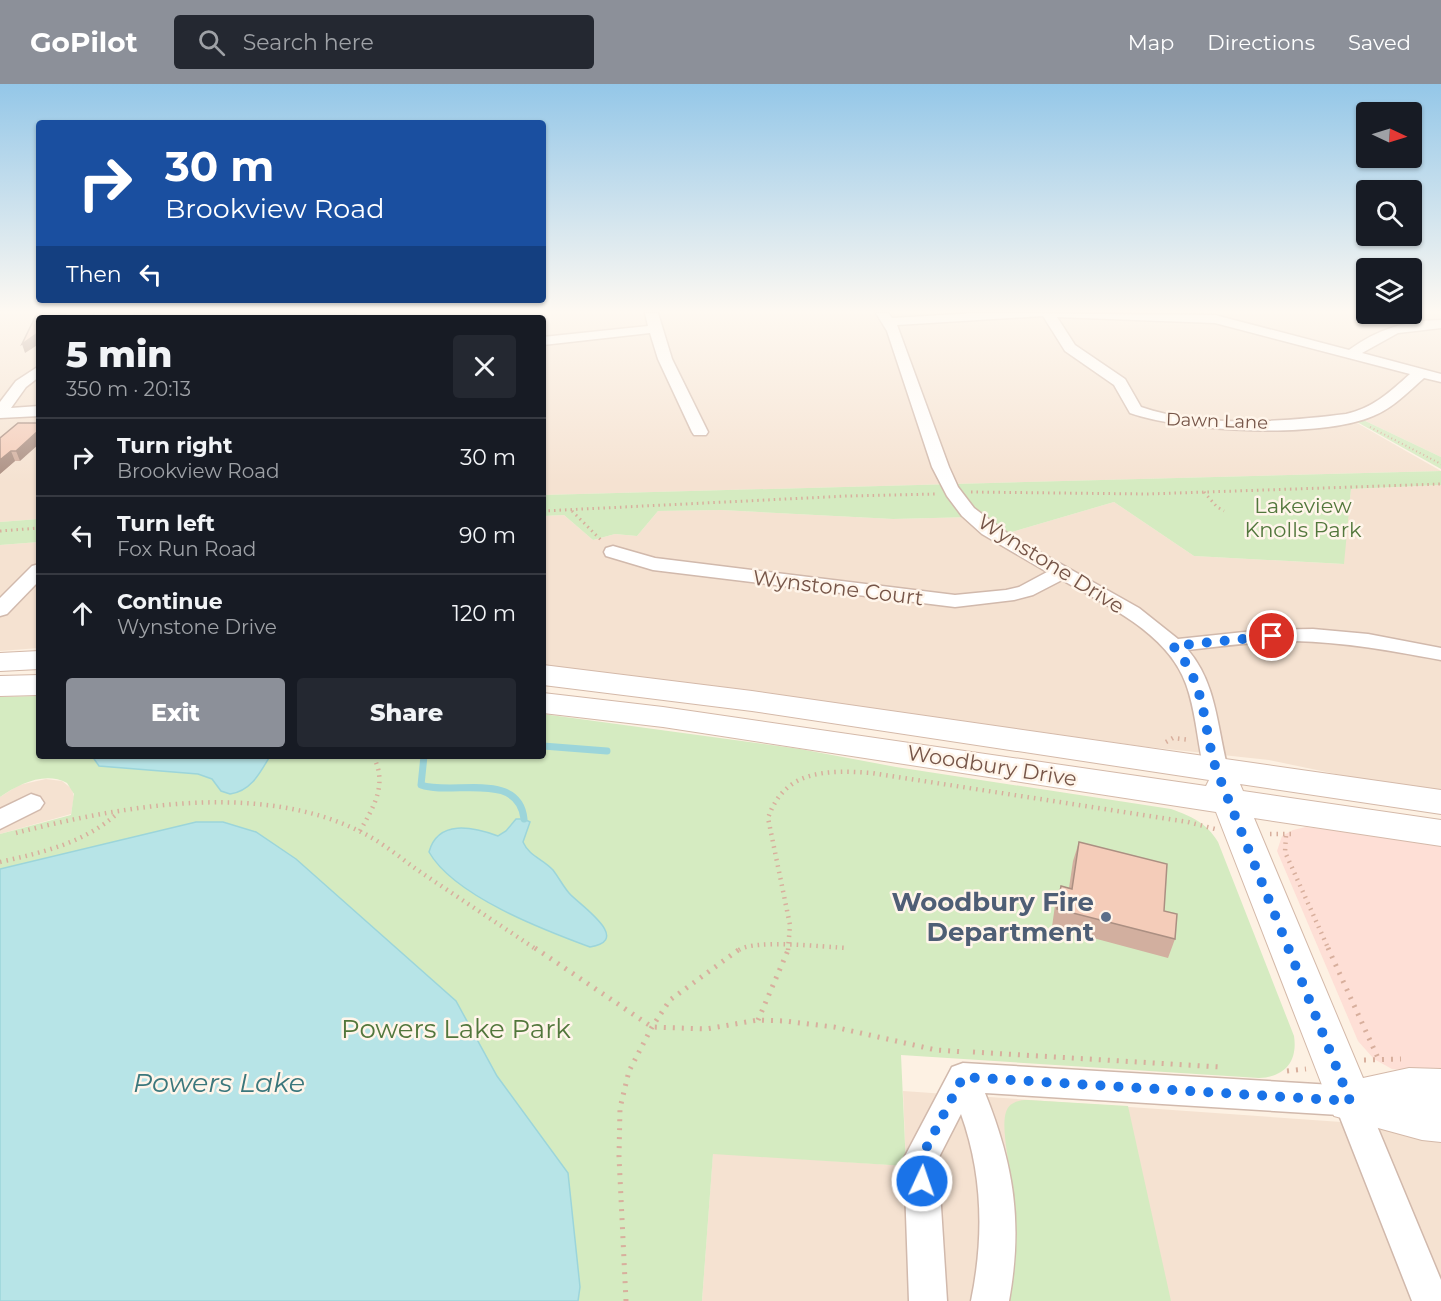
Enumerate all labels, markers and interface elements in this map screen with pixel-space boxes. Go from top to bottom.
search box [174,15,594,69]
text: GoPilot [30,25,138,59]
icon: search [195,26,228,59]
text: Search here [243,29,374,56]
text: Map [1128,30,1174,55]
text: Directions [1207,30,1315,55]
text: Saved [1348,30,1411,55]
north arrow [1356,102,1422,168]
map controls [1356,102,1422,324]
text: 30 m [165,140,274,192]
icon: right [66,144,144,222]
button: search [1356,180,1422,246]
text: Brookview Road [165,192,384,225]
icon: left [134,258,167,291]
button: layers [1356,258,1422,324]
text: Then [66,261,122,288]
text: 5 min [66,332,172,376]
button: close [453,335,516,398]
text: 350 m · 20:13 [66,377,191,401]
street label: Dawn Lane [1166,408,1269,434]
text: Turn right [117,432,232,459]
icon: right [66,441,99,474]
text: 30 m [460,444,516,471]
text: Brookview Road [117,459,280,483]
park label: Lakeview Knolls Park [1244,493,1362,542]
street label: Wynstone Drive [973,509,1129,619]
text: Turn left [117,510,215,537]
icon: left [66,519,99,552]
text: 90 m [459,522,516,549]
text: Fox Run Road [117,537,256,561]
street label: Wynstone Court [751,565,925,610]
text: Continue [117,588,223,615]
icon: ahead [66,597,99,630]
text: 120 m [452,600,516,627]
pin [1246,610,1297,661]
text: Wynstone Drive [117,615,277,639]
icon: arrive [1255,619,1288,652]
button: Exit [66,678,285,747]
button: Share [297,678,516,747]
street label: Woodbury Drive [906,740,1079,791]
place label: Woodbury Fire Department [891,886,1094,948]
marker: Woodbury Fire Department [1099,910,1113,924]
park label: Powers Lake Park [341,1013,571,1045]
water label: Powers Lake [133,1066,305,1099]
position arrow [890,1149,954,1213]

